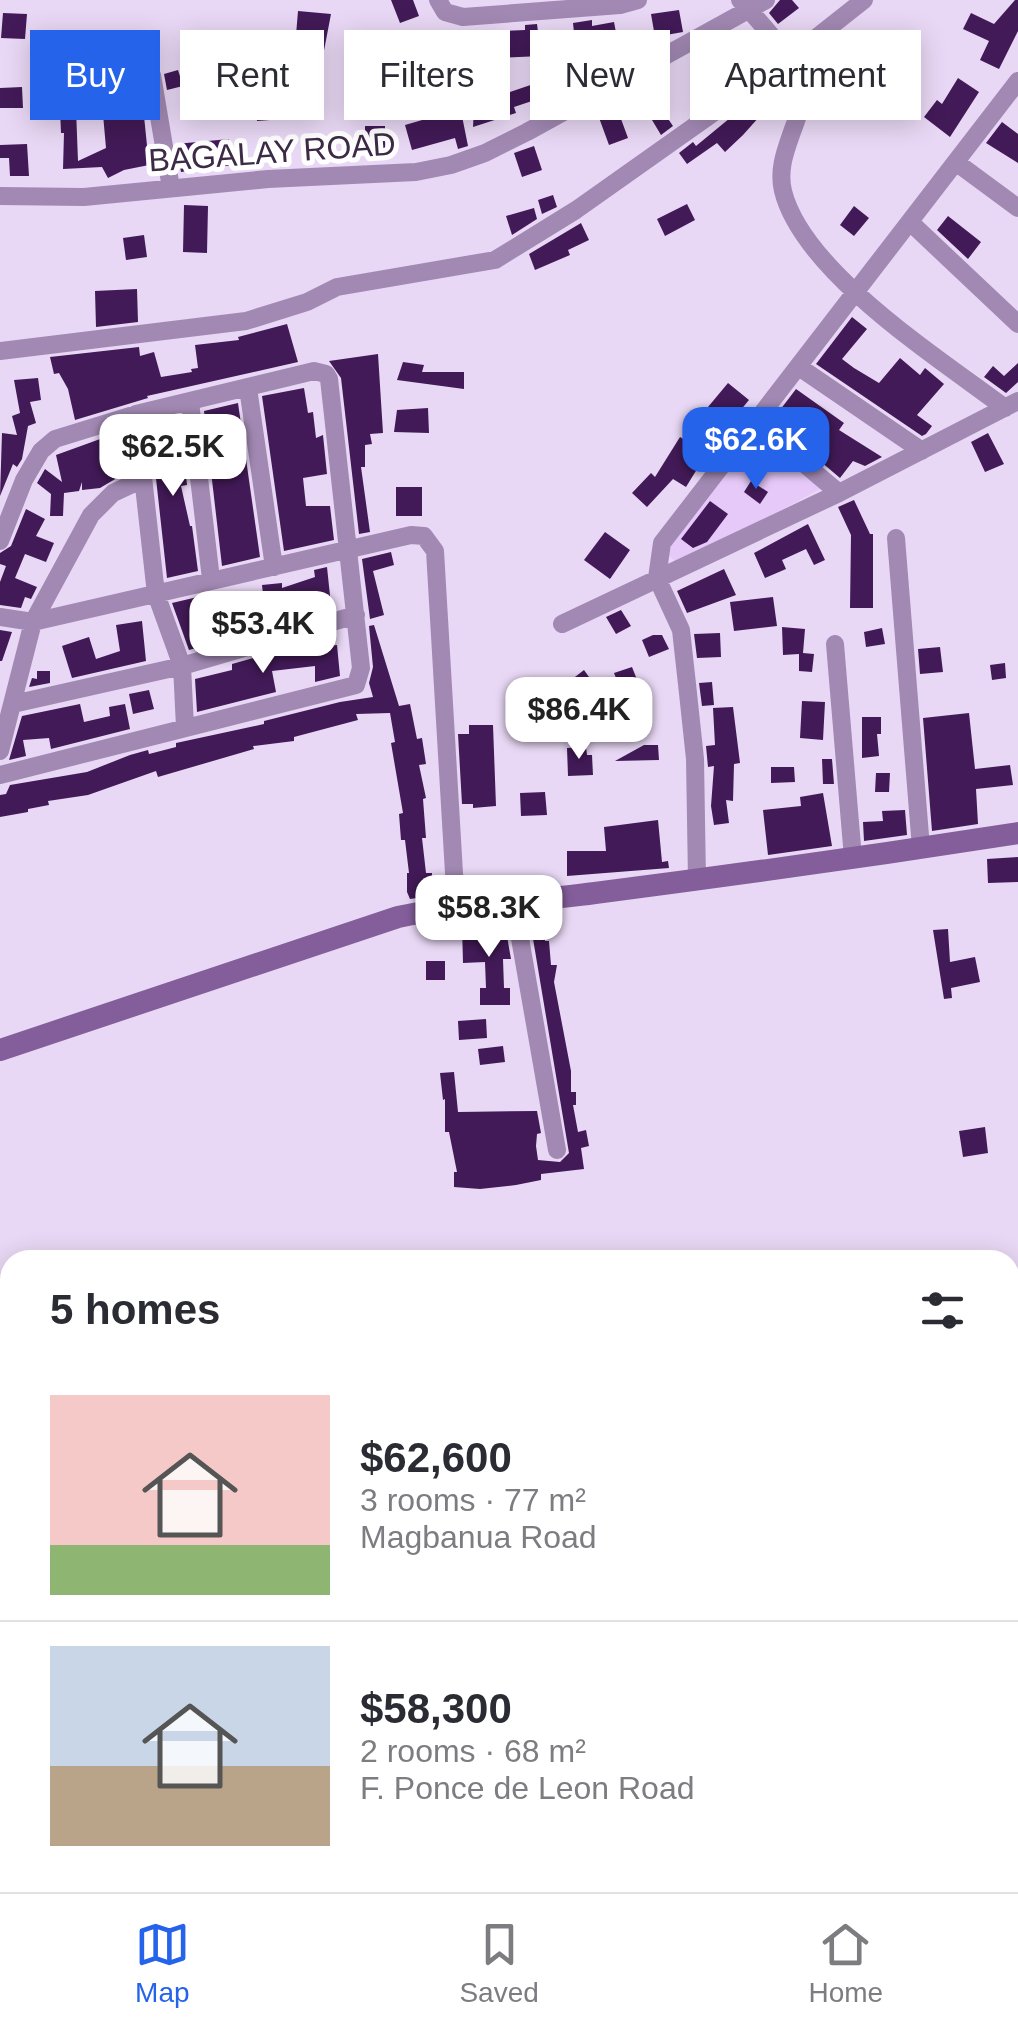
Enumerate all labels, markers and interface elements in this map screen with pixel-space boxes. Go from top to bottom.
chip: Buy [30,30,160,120]
chip: Rent [180,30,324,120]
chip: Filters [344,30,510,120]
chip: New [530,30,670,120]
chip: Apartment [690,30,921,120]
street label: BAGALAY ROAD [147,125,397,179]
pin: $62.6K [675,407,837,492]
pin: $62.5K [92,414,254,499]
text: $62.6K [704,421,808,457]
text: $62.5K [121,428,225,464]
pin: $53.4K [182,591,344,676]
text: $53.4K [211,605,315,641]
pin: $86.4K [498,677,660,762]
text: $86.4K [527,691,631,727]
pin: $58.3K [408,875,570,960]
text: $58.3K [437,889,541,925]
icon: filters [915,1283,970,1338]
text: 5 homes [50,1286,220,1333]
text: $62,600 [360,1434,512,1481]
icon: home [130,1435,250,1555]
text: 3 rooms · 77 m² [360,1482,586,1518]
text: Magbanua Road [360,1519,597,1555]
text: $58,300 [360,1685,512,1732]
icon: home [130,1686,250,1806]
text: 2 rooms · 68 m² [360,1733,586,1769]
text: F. Ponce de Leon Road [360,1770,694,1806]
tab: Map [135,1917,190,2009]
tab: Saved [459,1917,539,2009]
tab: Home [808,1917,883,2009]

